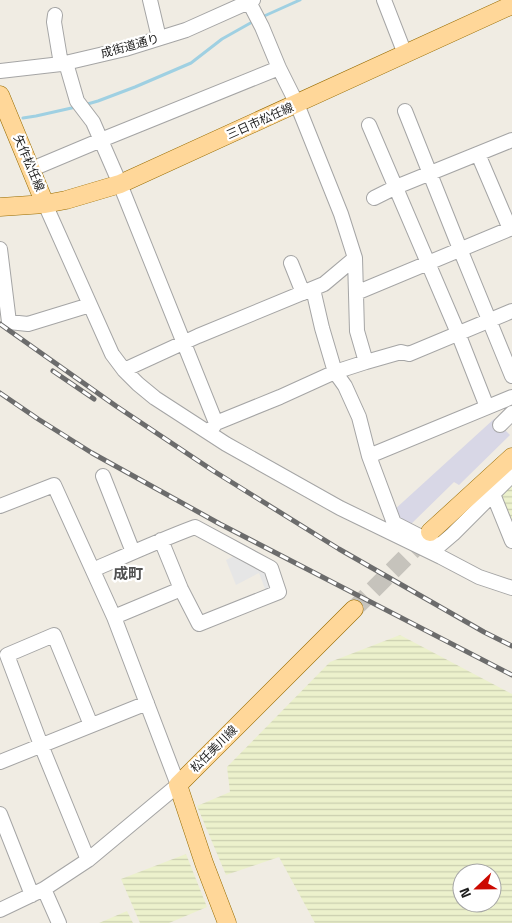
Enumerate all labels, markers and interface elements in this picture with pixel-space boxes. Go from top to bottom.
street label: 成街道通り [98,29,161,62]
street label: 三日市松任線 [223,97,297,144]
street label: 矢作松任線 [9,131,50,194]
district label: 成町 [113,562,143,585]
street label: 松任美川線 [186,721,242,777]
north arrow [452,863,502,913]
text: N [453,885,476,901]

